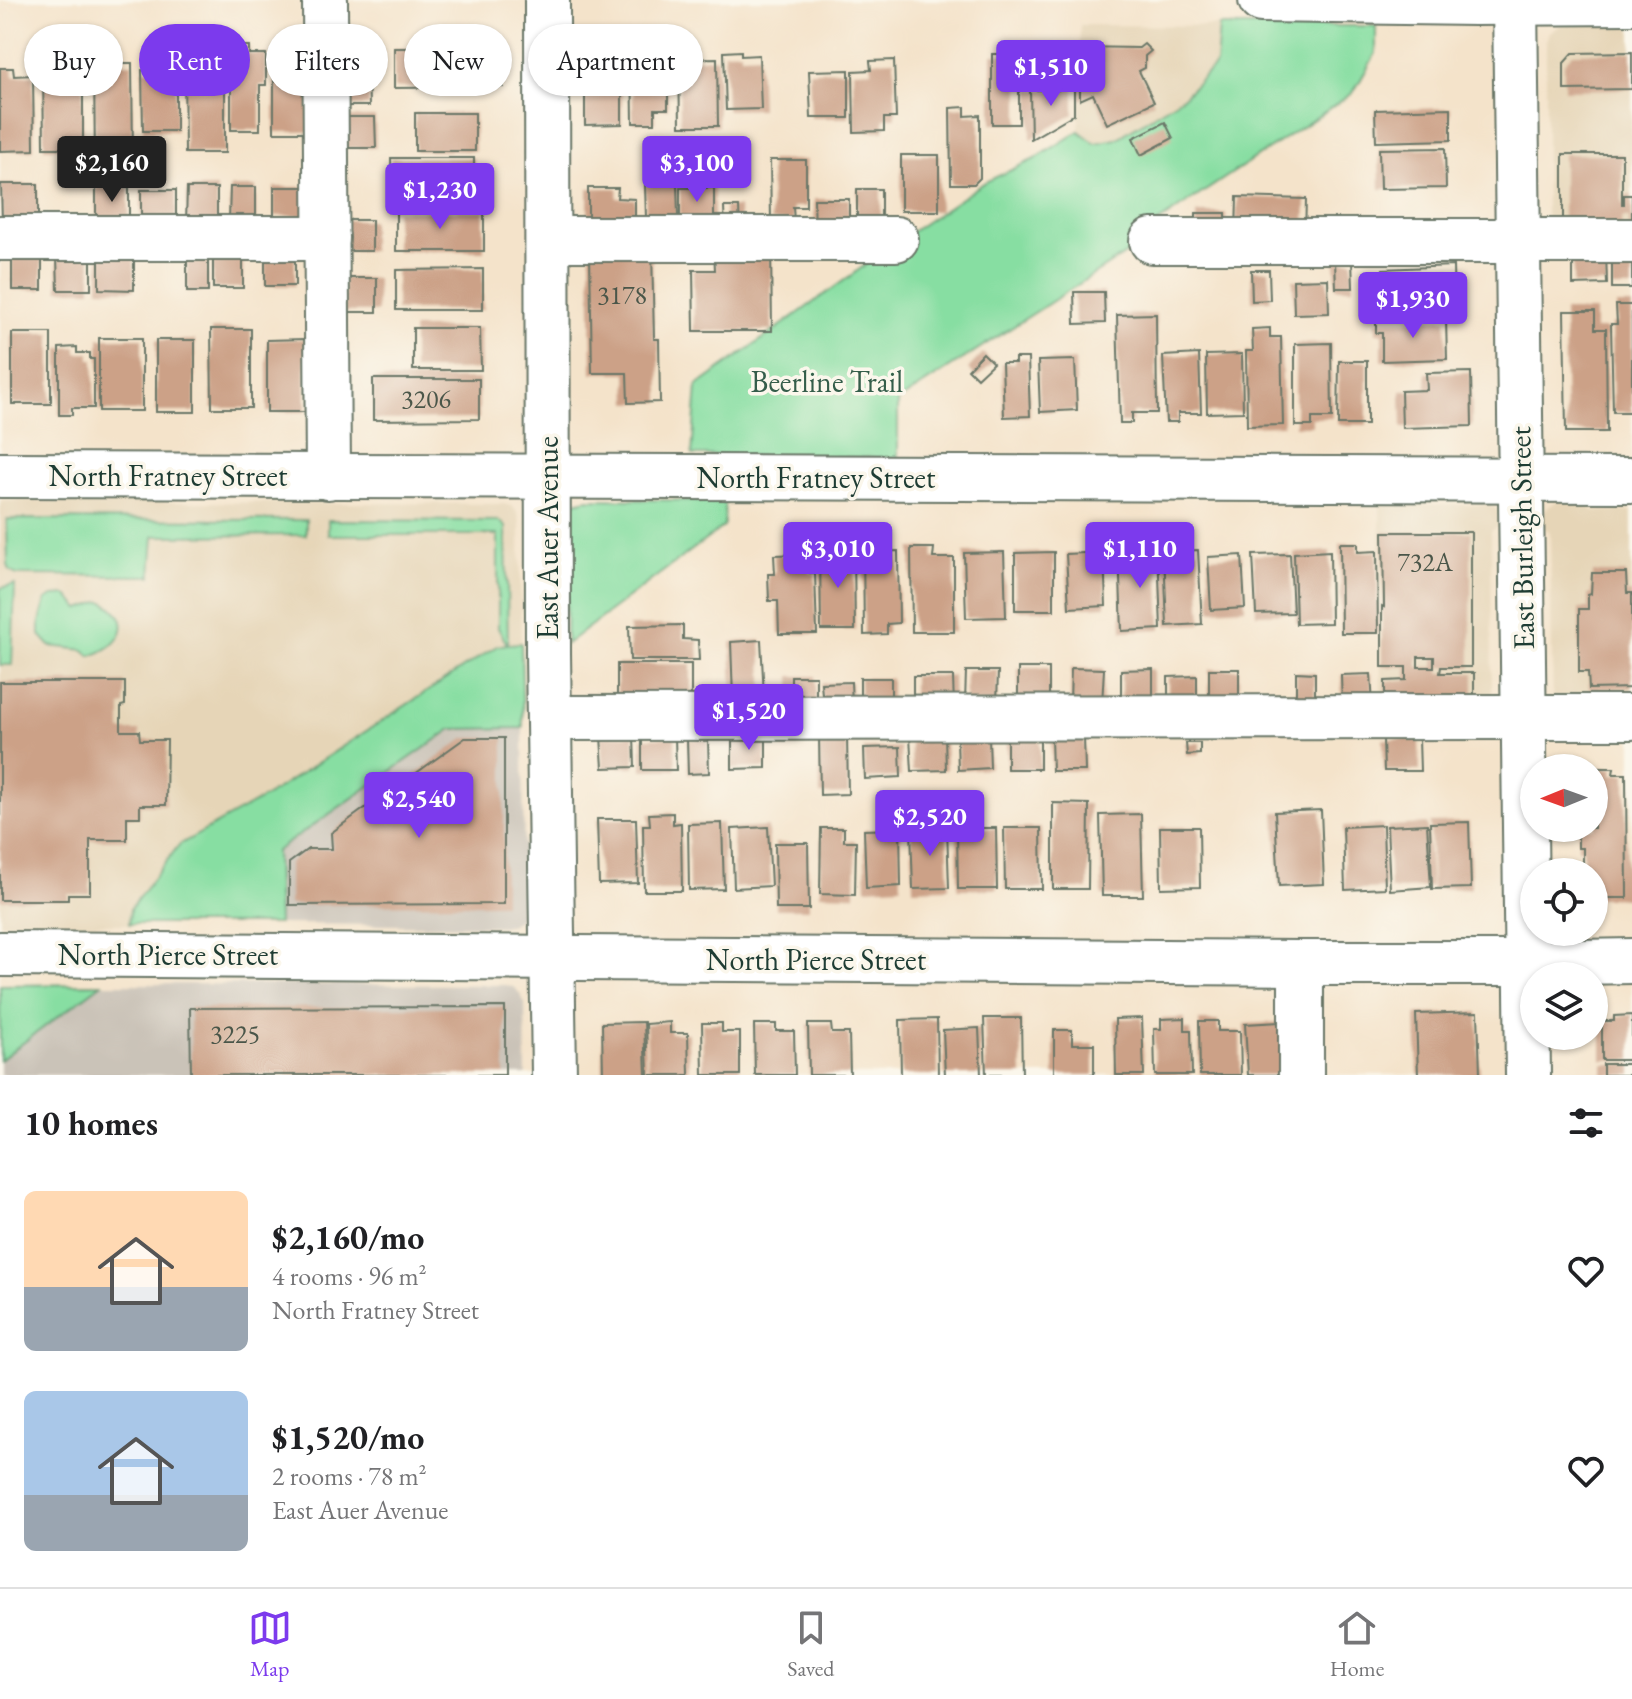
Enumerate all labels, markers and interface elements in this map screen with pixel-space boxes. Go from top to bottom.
chip: Buy [24,24,123,96]
chip: Rent [139,24,250,96]
chip: Filters [266,24,388,96]
chip: New [404,24,512,96]
chip: Apartment [528,24,703,96]
pin: $1,510 [986,40,1116,108]
text: $1,510 [1014,49,1088,83]
pin: $2,160 [47,136,177,204]
pin: $3,100 [632,136,762,204]
text: $2,160 [75,145,149,179]
text: $3,100 [660,145,734,179]
pin: $1,230 [375,163,505,231]
text: $1,230 [403,172,477,206]
pin: $1,930 [1348,272,1478,340]
house number: 3178 [597,278,647,312]
text: $1,930 [1376,281,1450,315]
park label: Beerline Trail [751,362,903,401]
house number: 3206 [401,382,451,416]
street label: East Burleigh Street [1500,425,1543,650]
street label: East Auer Avenue [528,436,567,640]
street label: North Fratney Street [49,456,288,495]
street label: North Fratney Street [697,458,936,497]
pin: $3,010 [773,522,903,590]
pin: $1,110 [1075,522,1205,590]
text: $3,010 [801,531,875,565]
text: $1,110 [1103,531,1177,565]
house number: 732A [1397,545,1454,579]
pin: $1,520 [684,684,814,752]
text: $1,520 [712,693,786,727]
north arrow [1520,754,1608,842]
map controls [1520,754,1608,1050]
pin: $2,540 [354,772,484,840]
text: $2,540 [382,781,456,815]
pin: $2,520 [865,790,995,858]
text: $2,520 [893,799,967,833]
button: locate [1520,858,1608,946]
street label: North Pierce Street [58,935,279,974]
street label: North Pierce Street [706,940,927,979]
button: layers [1520,962,1608,1050]
house number: 3225 [210,1017,260,1051]
text: 10 homes [24,1101,158,1145]
icon: filters [1564,1101,1608,1145]
text: $2,160/mo [272,1215,424,1259]
icon: home [88,1223,184,1319]
icon: heart [1564,1249,1608,1293]
text: 4 rooms · 96 m² [272,1259,427,1293]
text: North Fratney Street [272,1293,479,1327]
text: $1,520/mo [272,1415,424,1459]
icon: home [88,1423,184,1519]
icon: heart [1564,1449,1608,1493]
text: 2 rooms · 78 m² [272,1459,427,1493]
text: East Auer Avenue [272,1493,449,1527]
tab: Map [248,1606,292,1683]
tab: Saved [787,1606,834,1683]
tab: Home [1330,1606,1384,1683]

